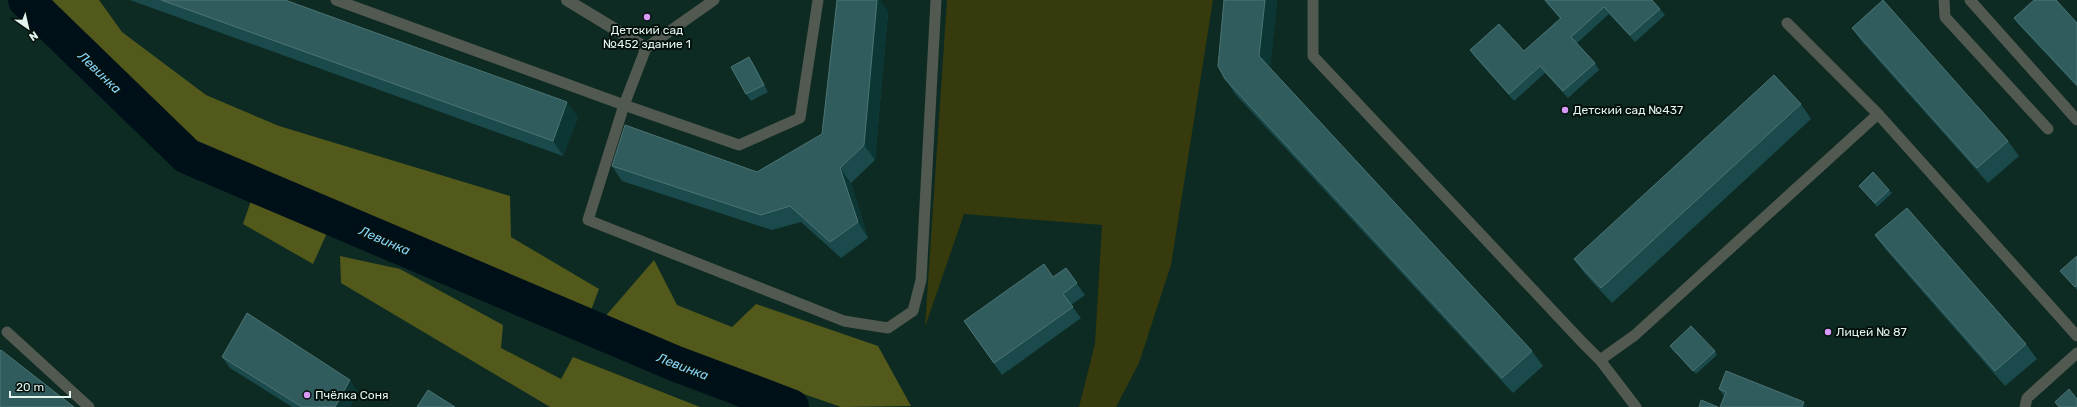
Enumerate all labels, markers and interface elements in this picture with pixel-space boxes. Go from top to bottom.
north arrow [8,8,48,48]
marker: Детский сад №452 здание 1 [642,12,652,22]
place label: Детский сад №452 здание 1 [603,23,691,51]
text: N [26,28,40,44]
water label: Левинка [74,48,124,97]
place label: Детский сад №437 [1573,103,1683,117]
marker: Детский сад №437 [1560,105,1570,115]
water label: Левинка [356,223,413,258]
place label: Лицей № 87 [1836,325,1907,339]
marker: Лицей № 87 [1823,327,1833,337]
water label: Левинка [654,349,711,383]
scale bar [10,373,70,399]
text: 20 m [16,380,44,394]
place label: Пчёлка Соня [315,388,389,402]
marker: Пчёлка Соня [302,390,312,400]

